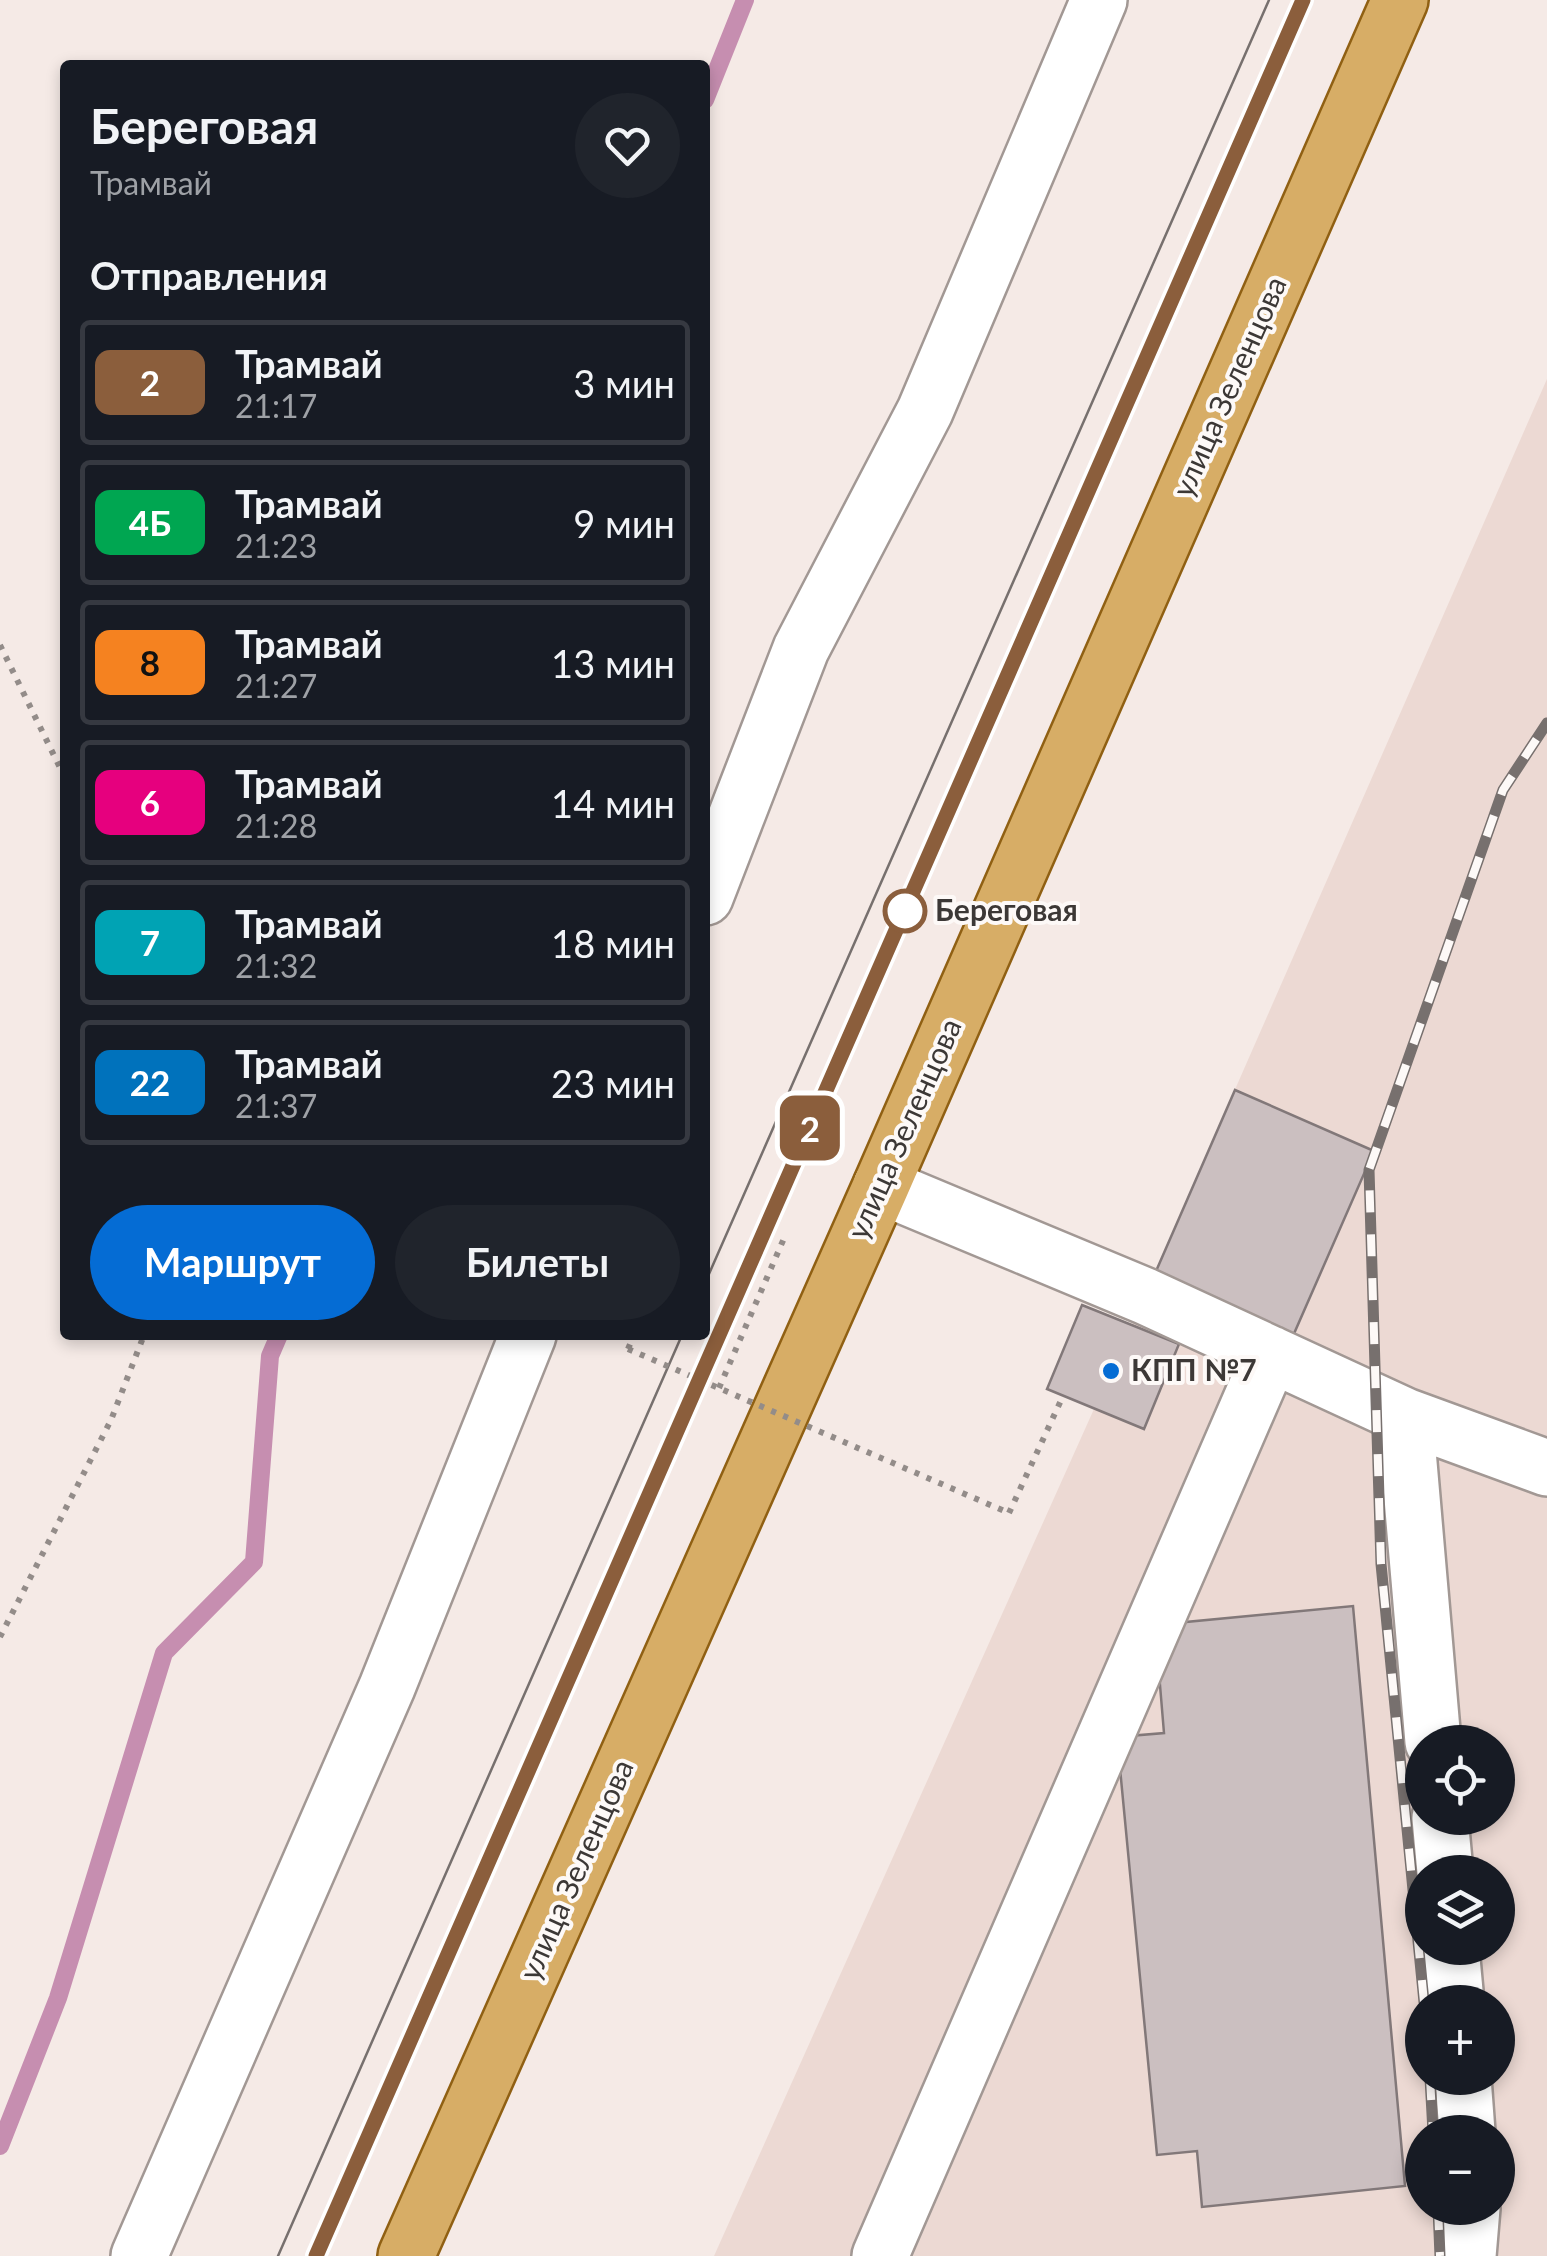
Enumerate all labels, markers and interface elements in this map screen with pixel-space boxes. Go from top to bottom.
button: heart [575,93,680,198]
text: Береговая [90,97,318,154]
text: Трамвай [90,163,212,202]
text: Отправления [90,252,328,298]
street label: улица Зеленцова [1163,270,1293,502]
text: Трамвай [235,340,383,386]
text: 3 мин [573,360,675,406]
text: 2 [140,361,160,403]
text: 21:17 [235,386,317,425]
text: Трамвай [235,480,383,526]
text: 9 мин [573,500,675,546]
text: 4Б [129,501,171,543]
text: 21:23 [235,526,317,565]
text: Трамвай [235,620,383,666]
text: 13 мин [551,640,675,686]
text: 8 [140,641,160,683]
text: 21:27 [235,666,317,705]
text: Трамвай [235,760,383,806]
text: 14 мин [551,780,675,826]
text: 6 [140,781,160,823]
text: 21:28 [235,806,317,845]
marker: Береговая [884,890,926,932]
place label: Береговая [935,891,1078,927]
text: Трамвай [235,900,383,946]
text: 18 мин [551,920,675,966]
text: 7 [140,921,160,963]
text: 21:32 [235,946,317,985]
street label: улица Зеленцова [838,1012,968,1244]
text: Трамвай [235,1040,383,1086]
text: 23 мин [551,1060,675,1106]
text: 22 [130,1061,170,1103]
text: 21:37 [235,1086,317,1125]
line badge: 2 [778,1096,842,1160]
text: 2 [800,1107,820,1149]
button: Маршрут [90,1205,375,1320]
button: Билеты [395,1205,680,1320]
place label: КПП №7 [1131,1351,1257,1387]
marker: КПП №7 [1100,1360,1122,1382]
map controls [1405,1725,1515,2225]
button: locate [1405,1725,1515,1835]
street label: улица Зеленцова [510,1753,640,1985]
button: layers [1405,1855,1515,1965]
button: + [1405,1985,1515,2095]
button: − [1405,2115,1515,2225]

